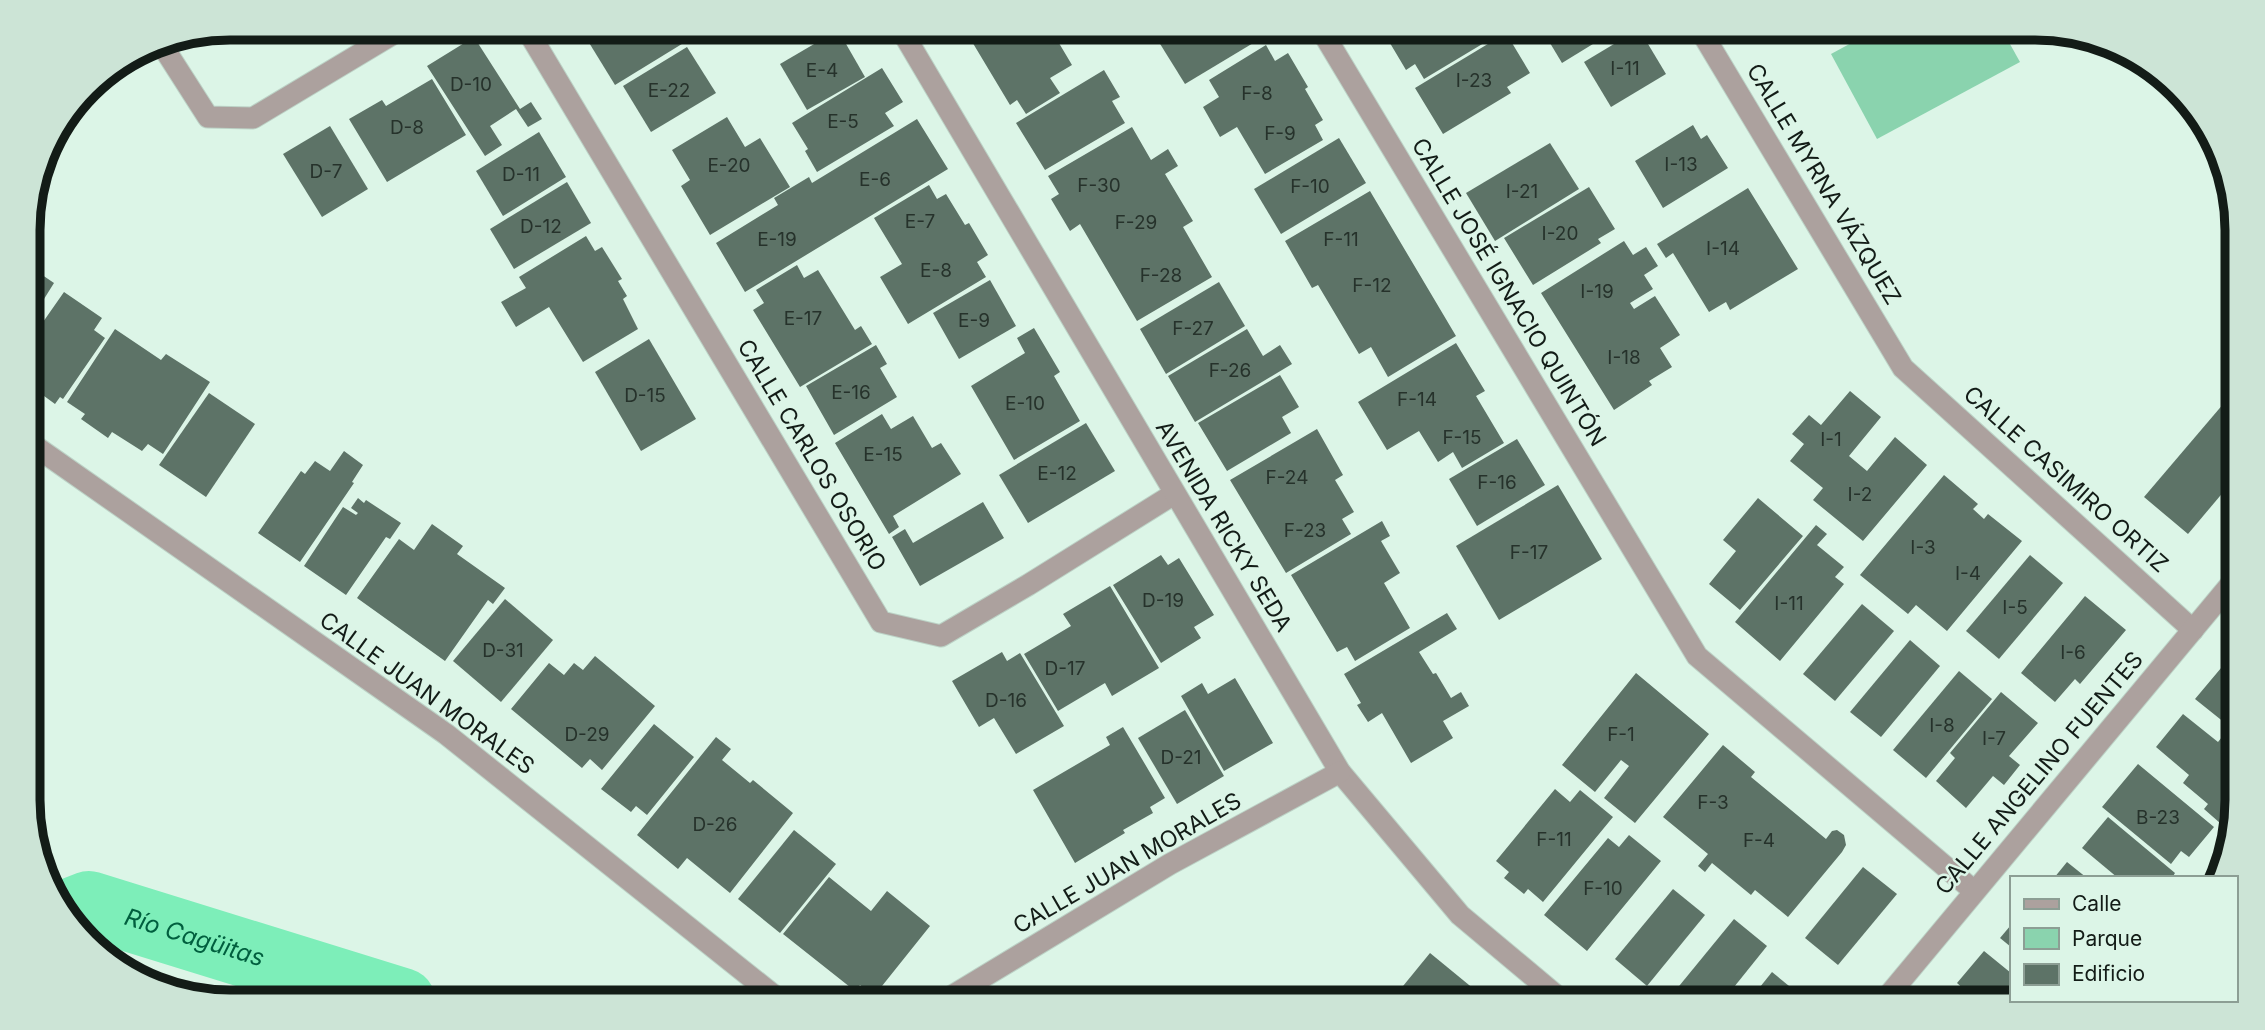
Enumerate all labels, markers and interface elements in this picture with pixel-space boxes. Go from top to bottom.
house number: I-11 [1610,57,1640,80]
street label: CALLE MYRNA VÁZQUEZ [1741,58,1907,310]
house number: E-4 [806,59,838,82]
house number: I-23 [1456,69,1492,92]
house number: D-10 [450,73,492,96]
house number: E-22 [648,79,690,102]
house number: F-8 [1241,82,1273,105]
house number: E-5 [827,110,859,133]
house number: D-8 [390,116,424,139]
house number: F-9 [1264,122,1296,145]
street label: CALLE JOSÉ IGNACIO QUINTÓN [1406,133,1612,451]
house number: I-13 [1664,153,1698,176]
house number: E-20 [707,154,751,177]
house number: D-7 [310,160,342,183]
house number: D-11 [502,163,540,186]
house number: E-6 [859,168,891,191]
house number: F-30 [1077,174,1121,197]
house number: F-10 [1290,175,1330,198]
house number: I-21 [1506,180,1538,203]
house number: E-7 [905,210,935,233]
house number: F-29 [1115,211,1157,234]
house number: D-12 [520,215,562,238]
house number: I-20 [1542,222,1578,245]
house number: E-19 [757,228,797,251]
house number: F-11 [1323,228,1359,251]
house number: I-14 [1706,237,1740,260]
house number: E-8 [920,259,952,282]
house number: F-28 [1140,264,1182,287]
house number: F-12 [1352,274,1392,297]
house number: I-19 [1580,280,1614,303]
house number: E-17 [784,307,822,330]
house number: E-9 [958,309,990,332]
house number: F-27 [1172,317,1214,340]
street label: CALLE CARLOS OSORIO [732,334,892,576]
house number: I-18 [1607,346,1641,369]
house number: F-26 [1209,359,1251,382]
street label: CALLE CASIMIRO ORTIZ [1958,380,2174,578]
house number: E-16 [831,381,871,404]
house number: D-15 [624,384,666,407]
house number: F-14 [1397,388,1437,411]
house number: E-10 [1005,392,1045,415]
street label: AVENIDA RICKY SEDA [1150,415,1298,637]
house number: F-15 [1442,426,1482,449]
house number: I-1 [1820,428,1842,451]
house number: E-15 [863,443,903,466]
house number: E-12 [1037,462,1077,485]
house number: F-24 [1266,466,1308,489]
house number: F-16 [1477,471,1517,494]
house number: I-2 [1848,483,1872,506]
house number: F-23 [1284,519,1326,542]
house number: I-3 [1910,536,1936,559]
house number: F-17 [1510,541,1548,564]
house number: I-4 [1955,562,1981,585]
house number: D-19 [1142,589,1184,612]
house number: I-11 [1774,592,1804,615]
house number: I-5 [2002,596,2028,619]
street label: CALLE JUAN MORALES [314,606,540,780]
house number: D-31 [482,639,524,662]
house number: I-6 [2060,641,2086,664]
street label: CALLE ANGELINO FUENTES [1929,646,2149,900]
house number: D-17 [1045,657,1085,680]
house number: D-16 [985,689,1027,712]
house number: I-8 [1929,714,1955,737]
house number: D-29 [564,723,610,746]
house number: F-1 [1607,723,1635,746]
house number: I-7 [1982,727,2006,750]
house number: D-21 [1160,746,1202,769]
street label: CALLE JUAN MORALES [1008,786,1246,940]
house number: F-3 [1697,791,1729,814]
house number: B-23 [2136,806,2180,829]
house number: D-26 [692,813,738,836]
house number: F-11 [1536,828,1572,851]
house number: F-4 [1743,829,1775,852]
legend [2010,876,2237,1002]
house number: F-10 [1583,877,1623,900]
text: Calle [2072,891,2122,916]
water label: Río Cagüitas [121,902,268,972]
text: Parque [2072,926,2142,951]
text: Edificio [2072,961,2145,986]

